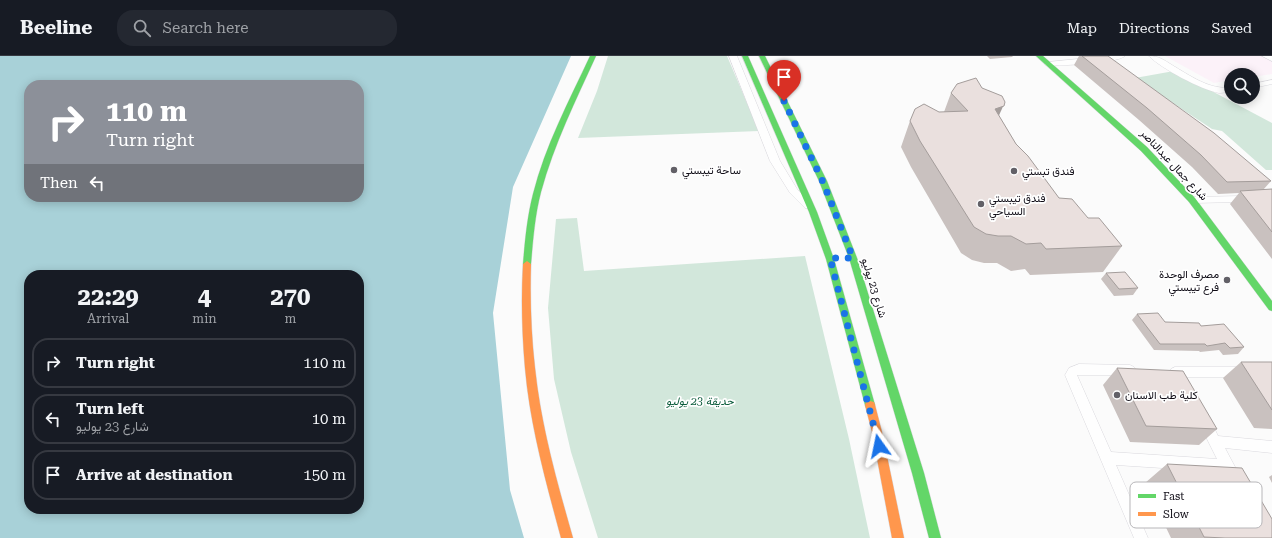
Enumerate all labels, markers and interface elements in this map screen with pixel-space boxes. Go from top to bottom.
search box [117,10,397,46]
text: Beeline [20,16,93,39]
icon: search [131,17,153,39]
text: Search here [163,19,248,37]
text: Map [1067,20,1097,36]
text: Directions [1119,20,1189,36]
text: Saved [1211,20,1252,36]
pin [767,60,801,101]
icon: arrive [773,66,795,88]
map controls [1224,68,1260,104]
button: search [1224,68,1260,104]
text: 110 m [106,95,187,128]
icon: right [40,96,92,148]
street label: شارع جمال عبدالناصر [1136,126,1210,204]
text: Turn right [106,129,194,150]
place label: ساحة تيبستي [682,164,741,180]
marker: ساحة تيبستي [669,165,679,175]
place label: فندق تبستي [1022,165,1075,181]
marker: فندق تبستي [1009,166,1019,176]
icon: left [86,172,108,194]
text: Then [40,174,78,192]
place label: فندق تيبستي السياحي [989,192,1046,221]
marker: فندق تيبستي السياحي [976,199,986,209]
street label: شارع 23 يوليو [858,257,889,320]
place label: مصرف الوحدة فرع تيبستي [1159,268,1219,297]
marker: مصرف الوحدة فرع تيبستي [1222,275,1232,285]
text: 22:29 [78,283,139,311]
text: 4 [198,283,211,311]
text: 270 [270,283,311,311]
text: Arrival [87,311,129,326]
text: min [192,311,217,326]
text: m [284,311,296,326]
icon: right [42,352,64,374]
text: Turn right [76,354,155,372]
text: 110 m [303,354,346,372]
place label: كلية طب الاسنان [1125,389,1198,402]
marker: كلية طب الاسنان [1112,390,1122,400]
park label: حديقة 23 يوليو [666,395,734,408]
text: Turn left [76,400,144,418]
icon: left [42,408,64,430]
text: 10 m [312,410,346,428]
text: شارع 23 يوليو [76,419,149,434]
position arrow [858,425,900,467]
icon: arrive [42,464,64,486]
text: Arrive at destination [76,466,232,484]
text: 150 m [303,466,346,484]
legend [1130,482,1262,528]
text: Fast [1163,490,1184,503]
text: Slow [1163,508,1190,521]

